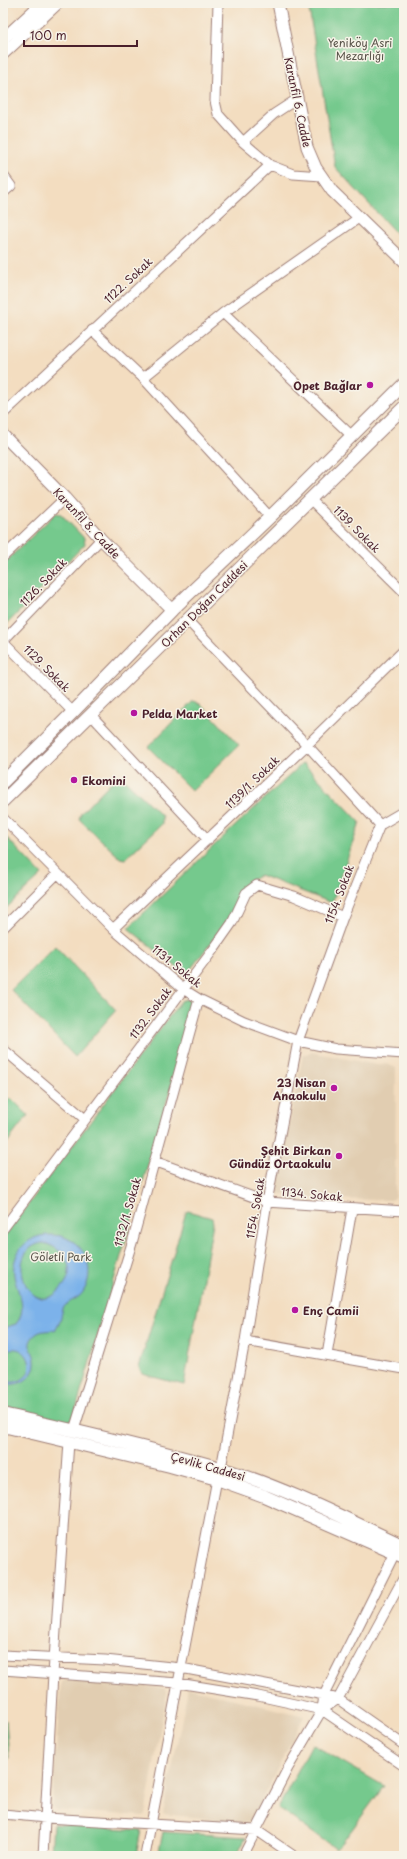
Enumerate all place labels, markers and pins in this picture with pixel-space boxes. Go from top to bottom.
place label: Opet Bağlar [293,377,362,394]
marker: Opet Bağlar [365,380,375,390]
place label: Pelda Market [142,705,218,722]
marker: Pelda Market [129,708,139,718]
place label: Ekomini [82,772,126,789]
marker: Ekomini [69,775,79,785]
place label: 23 Nisan Anaokulu [272,1074,326,1104]
marker: 23 Nisan Anaokulu [329,1083,339,1093]
place label: Şehit Birkan Gündüz Ortaokulu [229,1142,331,1172]
marker: Şehit Birkan Gündüz Ortaokulu [334,1151,344,1161]
place label: Enç Camii [303,1302,359,1319]
marker: Enç Camii [290,1305,300,1315]

